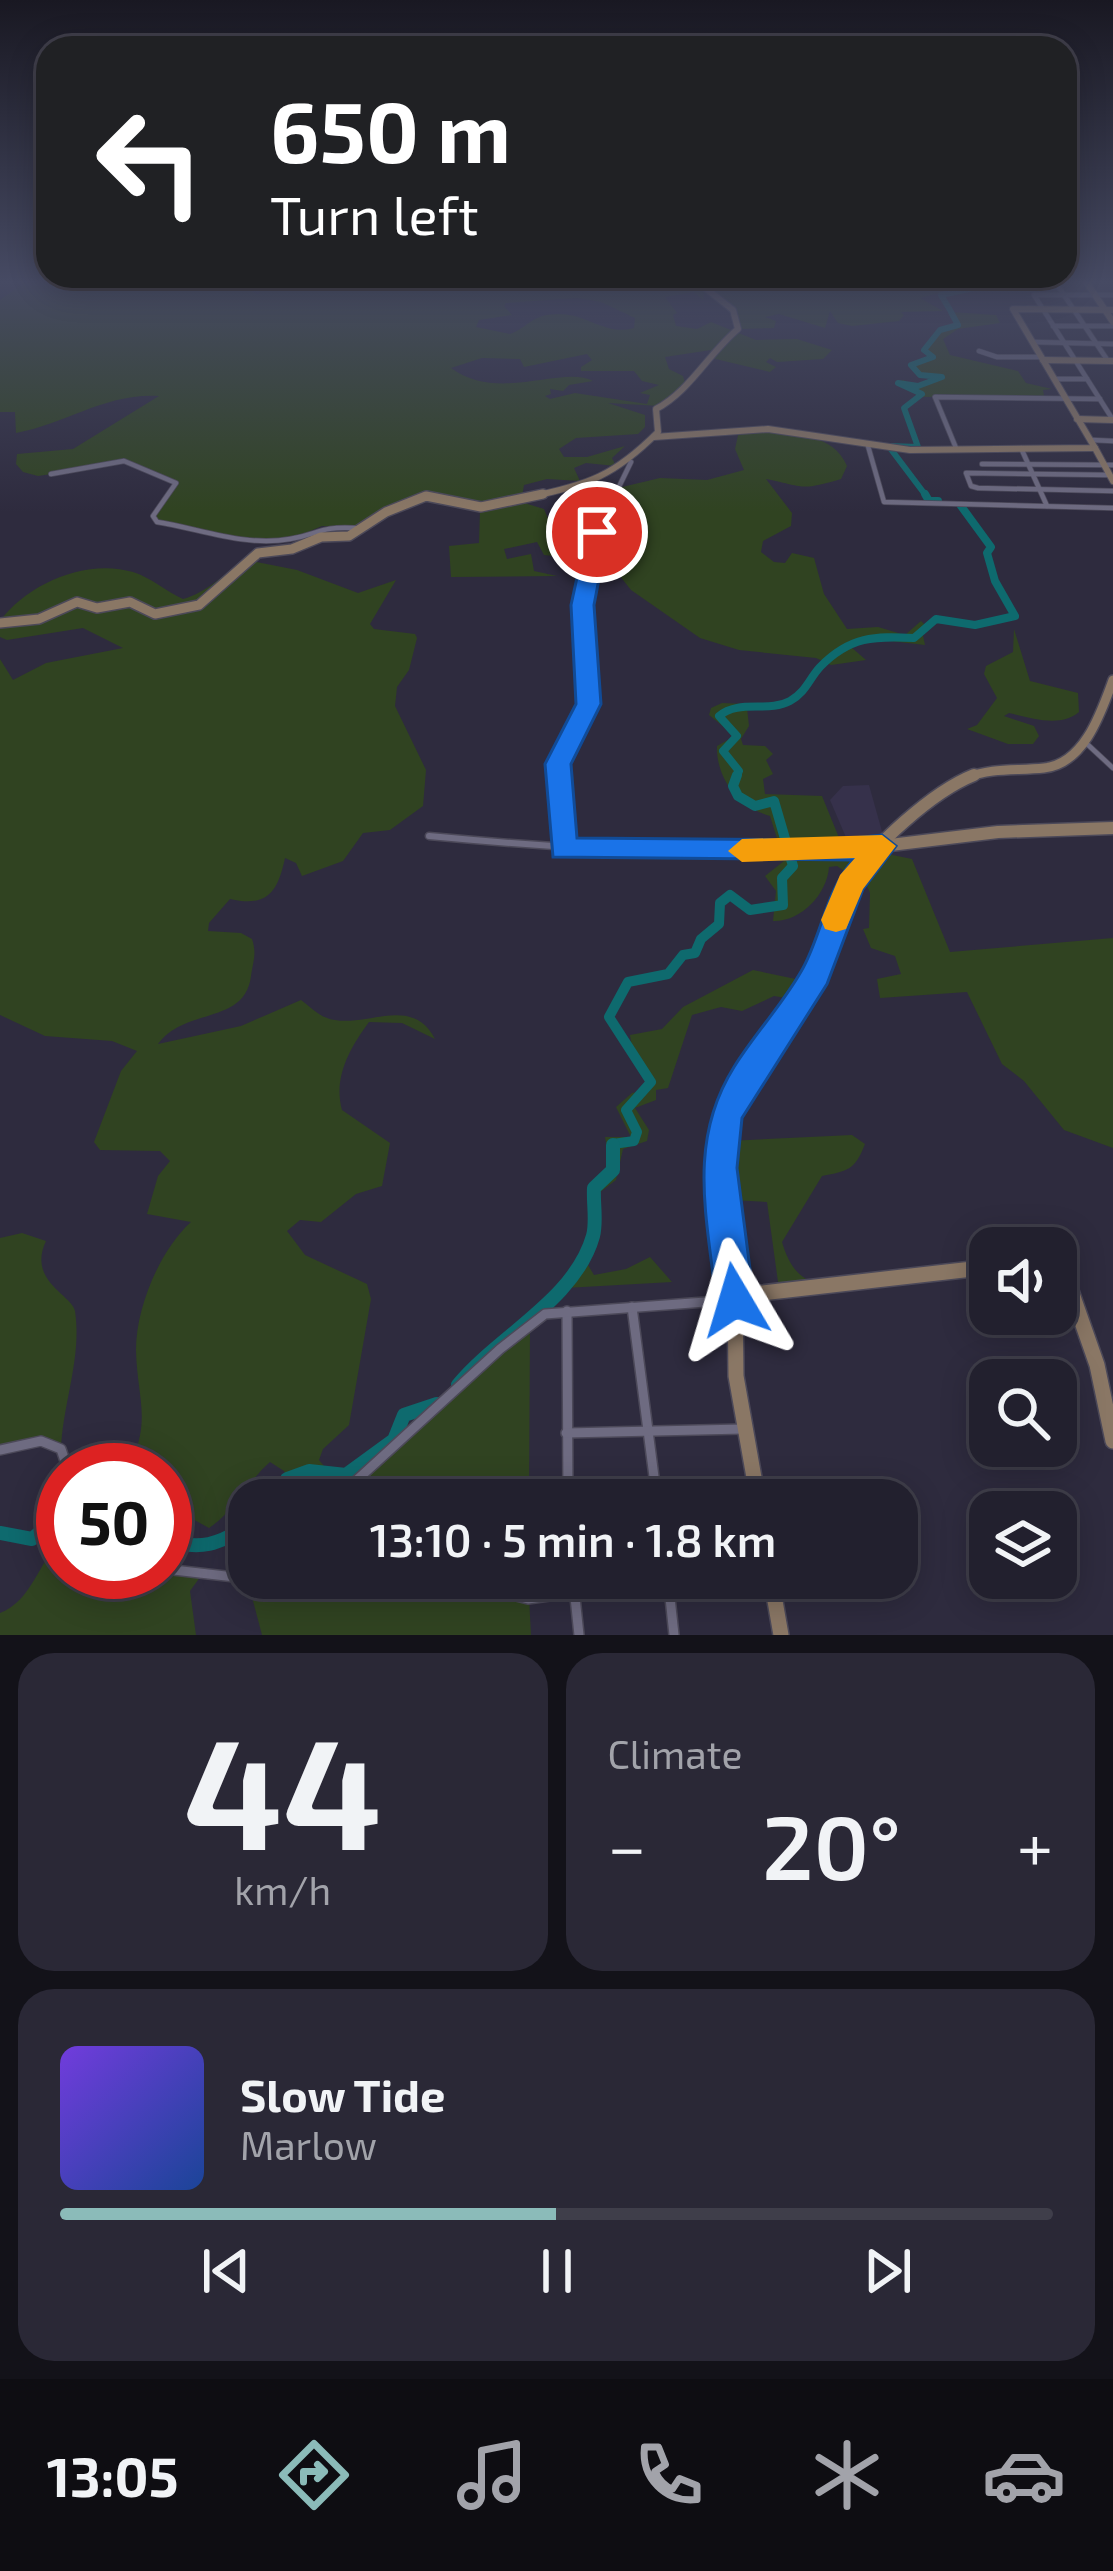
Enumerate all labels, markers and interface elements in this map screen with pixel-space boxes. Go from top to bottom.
text: 650 m [270,79,511,180]
icon: left [72,84,228,240]
text: Turn left [270,181,479,246]
pin [546,481,648,583]
icon: arrive [564,499,630,565]
map controls [969,1227,1077,1599]
button: sound [969,1227,1077,1335]
position arrow [672,1237,798,1363]
button: search [969,1359,1077,1467]
speed limit sign: 50 [36,1443,192,1599]
button: layers [969,1491,1077,1599]
text: 13:10 · 5 min · 1.8 km [370,1512,776,1566]
text: 44 [183,1694,382,1881]
text: Climate [608,1730,742,1777]
text: 20° [762,1790,901,1898]
text: − [608,1805,646,1884]
text: + [1017,1805,1053,1884]
text: km/h [234,1866,331,1913]
text: Slow Tide [240,2067,445,2121]
text: Marlow [240,2121,377,2168]
icon: previous [193,2238,259,2304]
icon: pause [524,2238,590,2304]
icon: next [855,2238,921,2304]
icon: directions [272,2433,356,2517]
icon: music [450,2433,534,2517]
icon: phone [627,2433,711,2517]
icon: climate [805,2433,889,2517]
icon: car [982,2433,1066,2517]
text: 13:05 [47,2443,178,2508]

